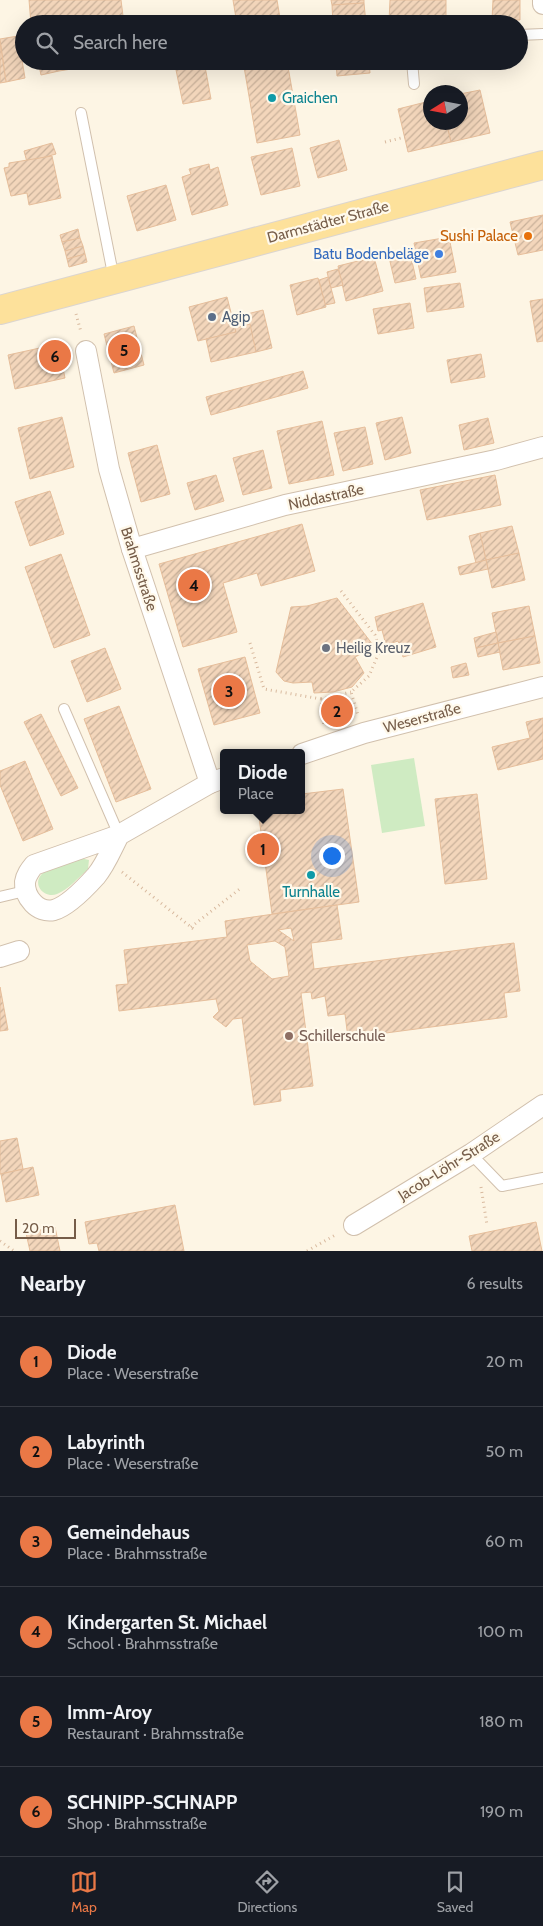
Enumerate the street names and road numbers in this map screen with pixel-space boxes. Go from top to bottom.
street label: Darmstädter Straße [265,197,391,247]
street label: Niddastraße [287,480,366,514]
street label: Brahmsstraße [117,525,161,614]
street label: Weserstraße [381,699,463,737]
street label: Jacob-Löhr-Straße [394,1127,503,1205]

